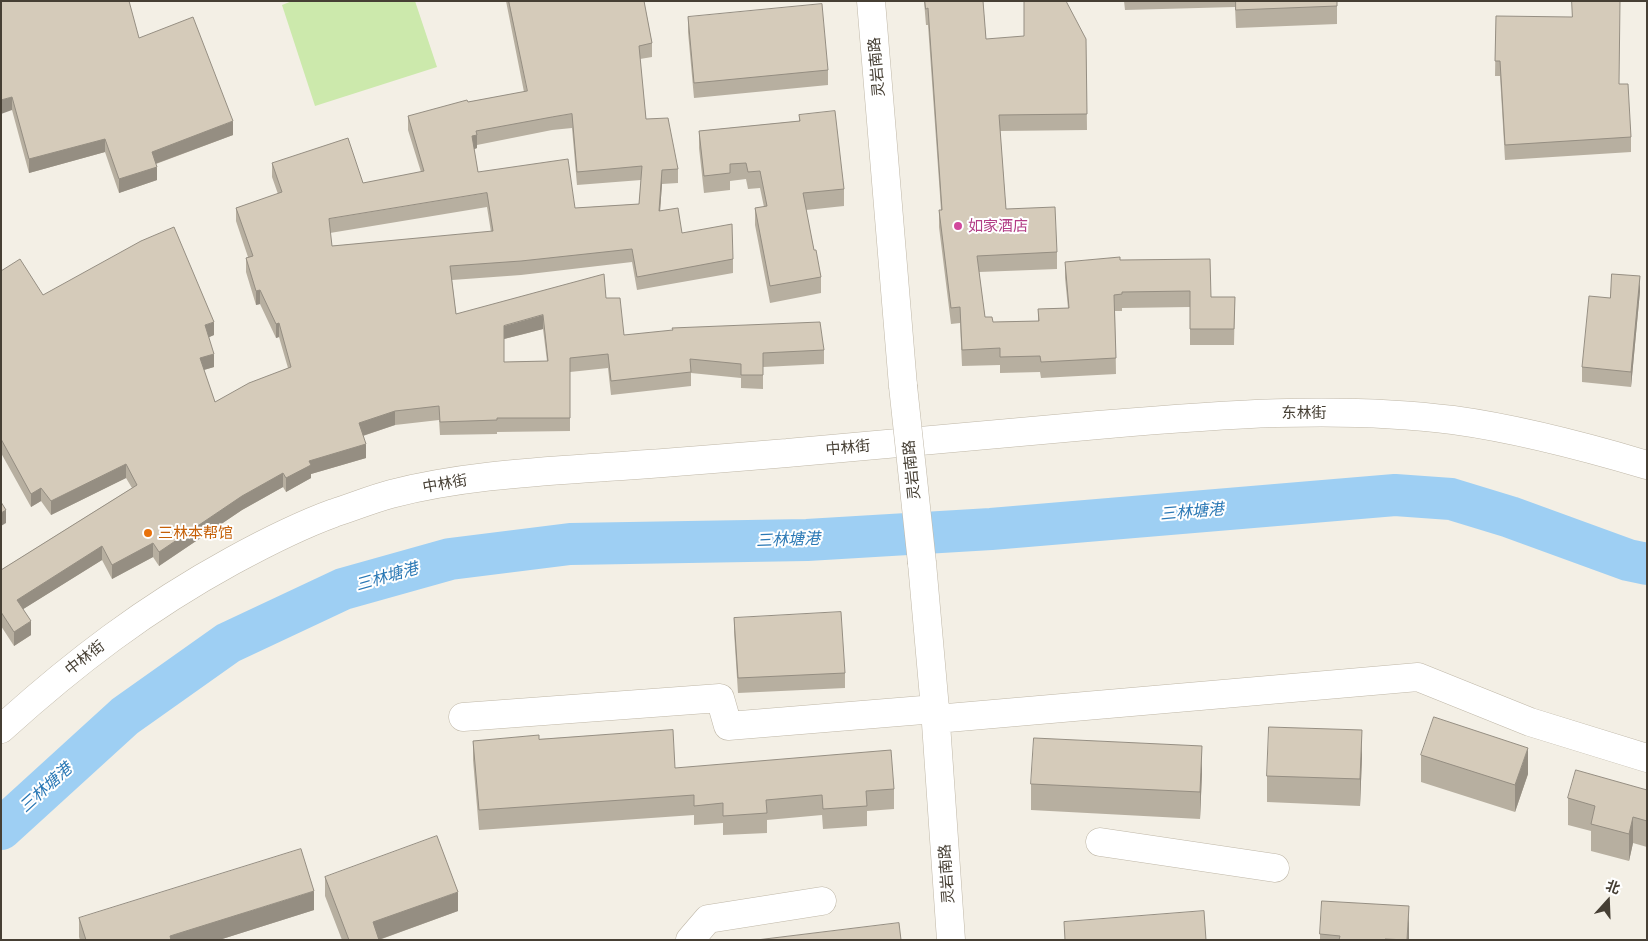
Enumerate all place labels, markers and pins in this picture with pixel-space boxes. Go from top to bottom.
place label: 如家酒店 [968,217,1028,235]
marker: 如家酒店 [952,220,964,232]
place label: 三林本帮馆 [158,524,233,542]
marker: 三林本帮馆 [142,527,154,539]

